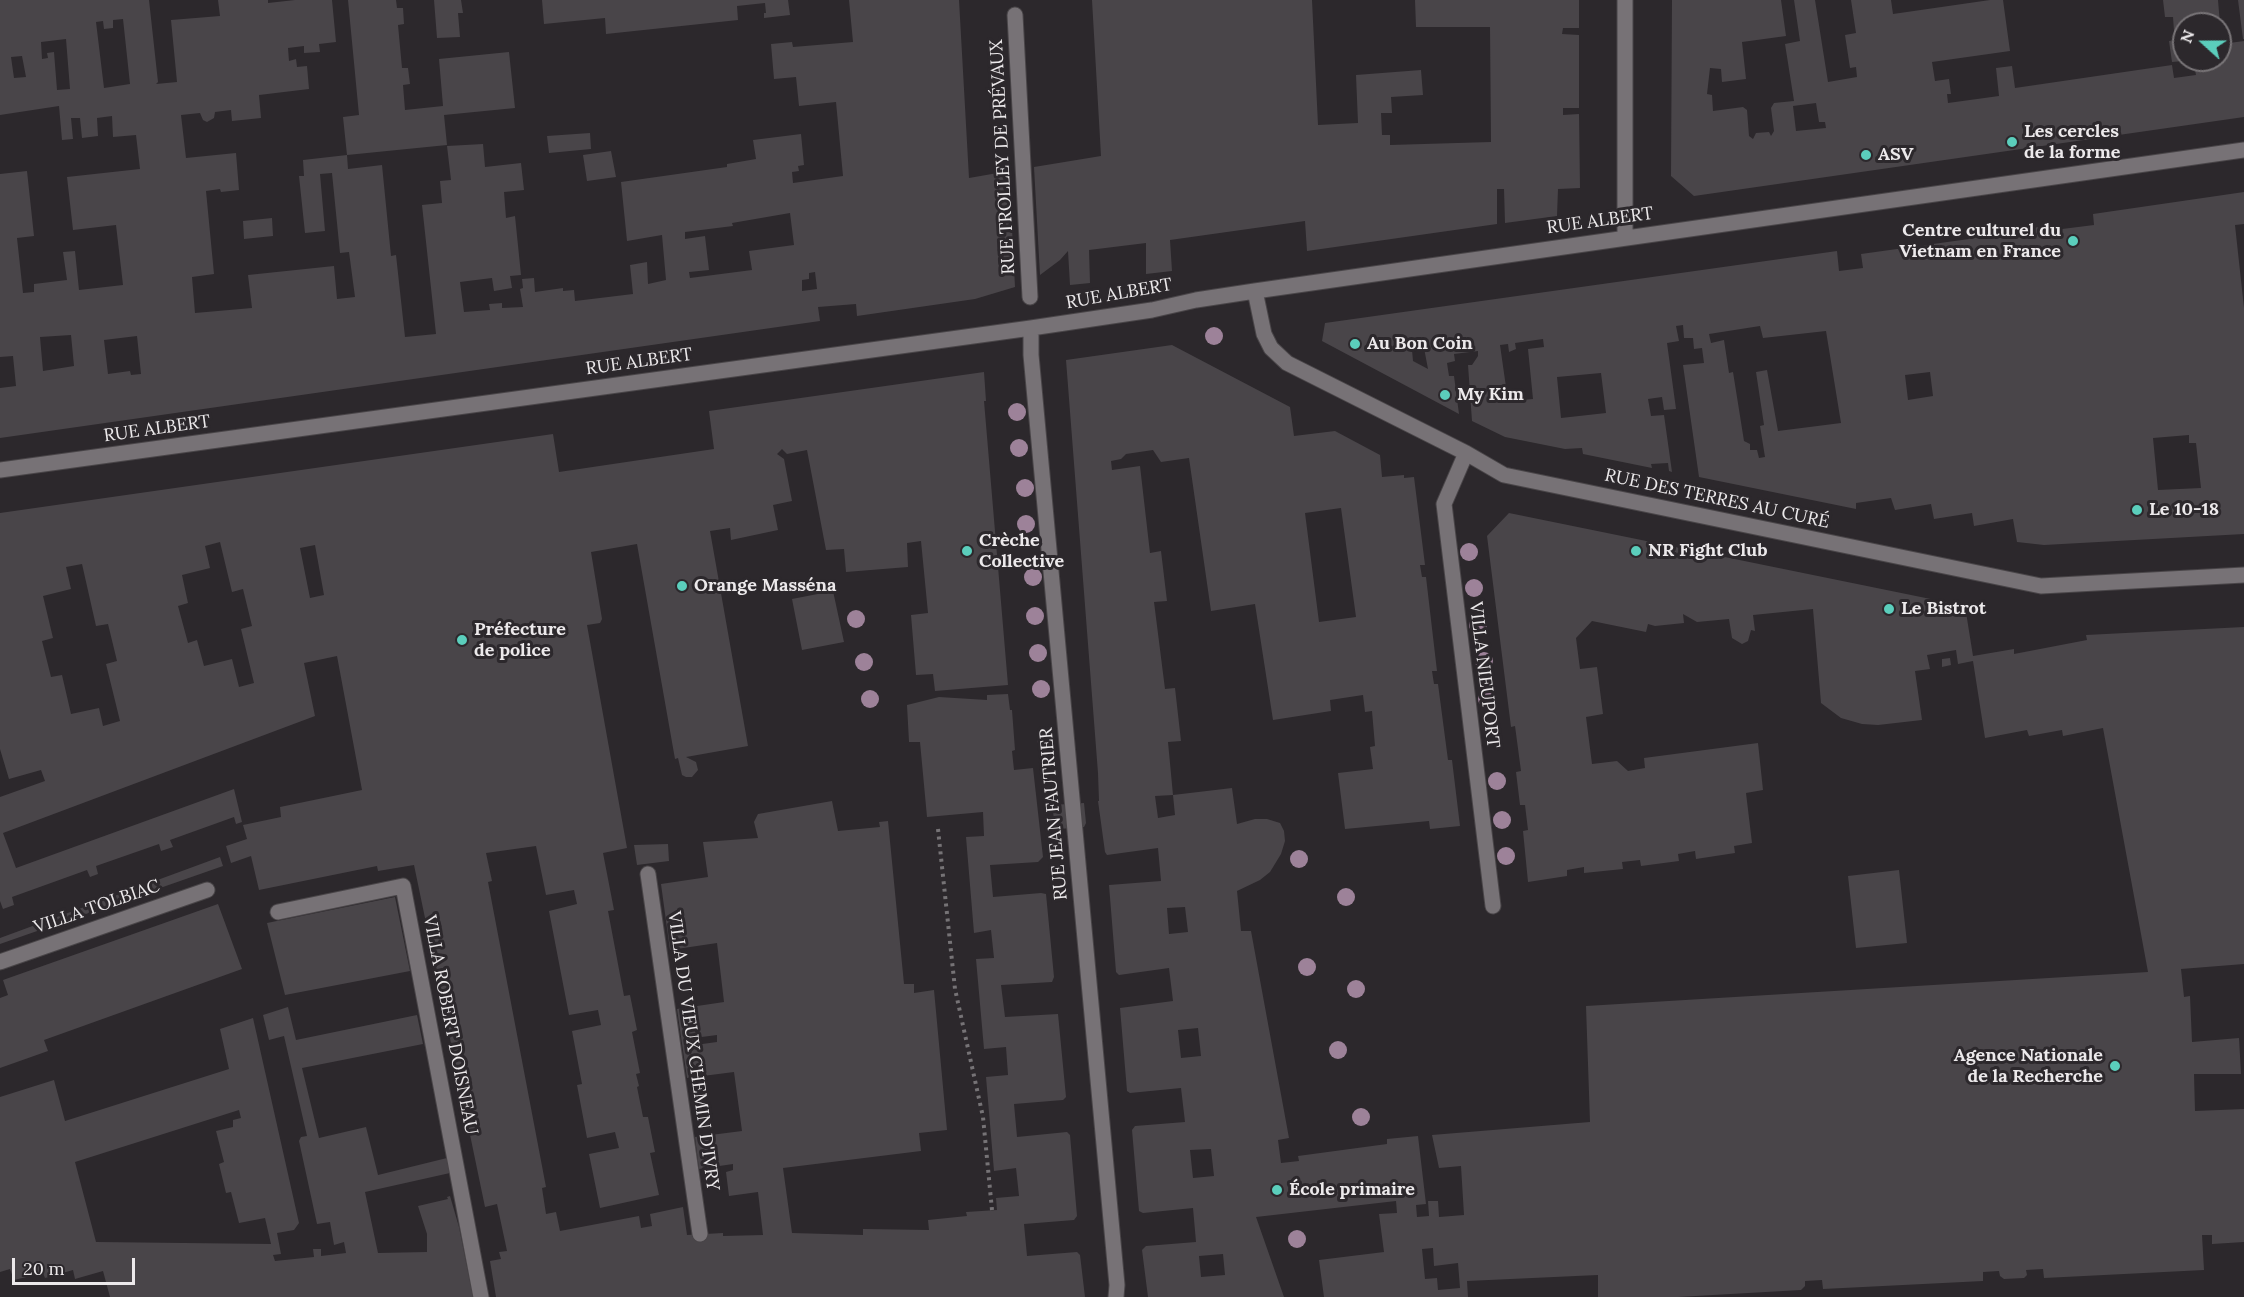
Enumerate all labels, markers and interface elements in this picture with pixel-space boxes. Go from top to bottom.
north arrow [2172,12,2232,72]
text: N [2176,27,2199,46]
street label: RUE TROLLEY DE PRÉVAUX [986,39,1020,275]
place label: Les cercles de la forme [2024,121,2121,164]
marker: Les cercles de la forme [2005,135,2019,149]
place label: ASV [1878,144,1913,166]
marker: ASV [1859,148,1873,162]
street label: RUE ALBERT [1545,203,1655,239]
place label: Centre culturel du Vietnam en France [1899,220,2061,262]
marker: Centre culturel du Vietnam en France [2066,234,2080,248]
street label: RUE ALBERT [1064,274,1174,314]
place label: Au Bon Coin [1367,333,1473,355]
marker: Au Bon Coin [1348,337,1362,351]
street label: RUE ALBERT [584,344,694,380]
place label: My Kim [1457,384,1524,406]
marker: My Kim [1438,388,1452,402]
street label: RUE ALBERT [102,411,212,447]
street label: RUE DES TERRES AU CURÉ [1603,465,1831,533]
place label: Le 10-18 [2149,499,2219,521]
marker: Le 10-18 [2130,503,2144,517]
place label: Crèche Collective [979,530,1064,572]
place label: NR Fight Club [1648,540,1768,562]
marker: Crèche Collective [960,544,974,558]
marker: NR Fight Club [1629,544,1643,558]
place label: Orange Masséna [694,575,836,597]
marker: Orange Masséna [675,579,689,593]
place label: Le Bistrot [1901,598,1986,620]
street label: VILLA NIEUPORT [1464,601,1504,749]
marker: Le Bistrot [1882,602,1896,616]
place label: Préfecture de police [474,619,566,662]
marker: Préfecture de police [455,633,469,647]
street label: RUE JEAN FAUTRIER [1036,727,1072,901]
street label: VILLA TOLBIAC [31,875,163,939]
street label: VILLA DU VIEUX CHEMIN D'IVRY [663,910,723,1192]
street label: VILLA ROBERT DOISNEAU [418,913,482,1137]
place label: Agence Nationale de la Recherche [1954,1045,2103,1088]
marker: Agence Nationale de la Recherche [2108,1059,2122,1073]
place label: École primaire [1289,1179,1415,1201]
marker: École primaire [1270,1183,1284,1197]
scale bar [15,1246,138,1284]
text: 20 m [23,1257,65,1280]

